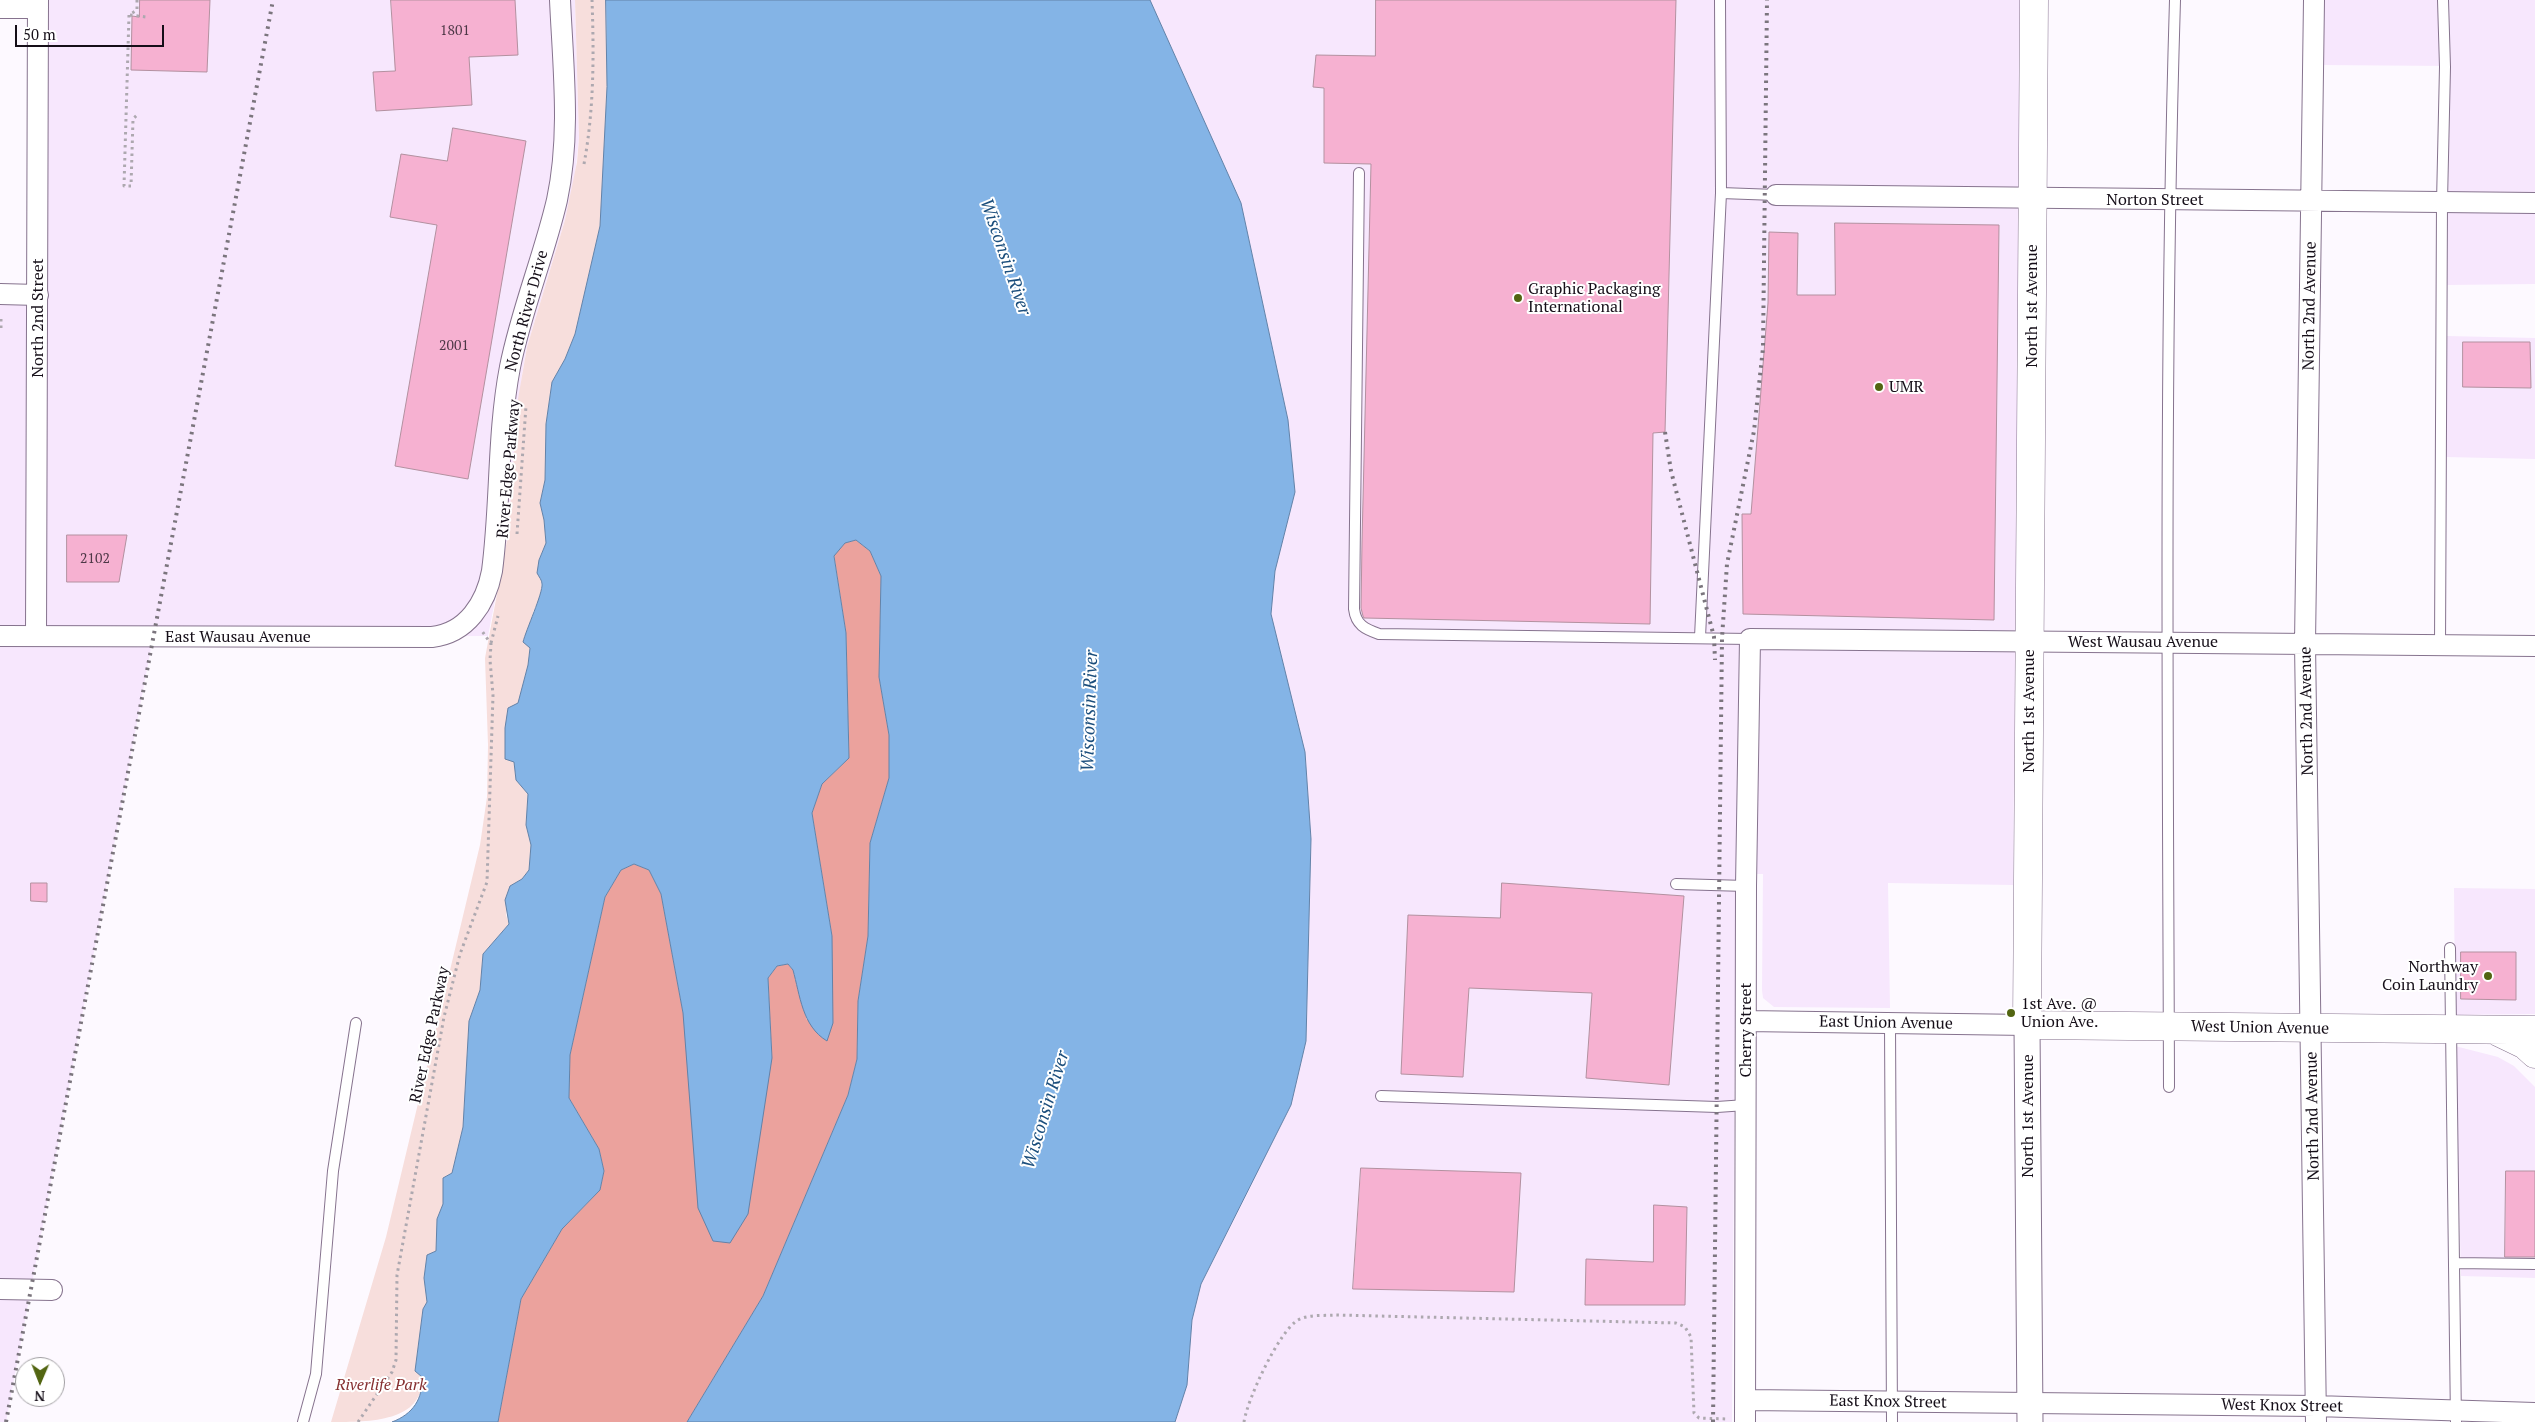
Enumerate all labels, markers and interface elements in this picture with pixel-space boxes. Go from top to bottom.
scale bar [18,15,166,47]
house number: 1801 [440,23,470,39]
text: 50 m [23,24,56,44]
street label: Norton Street [2106,190,2204,210]
water label: Wisconsin River [975,196,1035,318]
street label: North 2nd Avenue [2299,241,2321,371]
street label: North 1st Avenue [2022,244,2042,368]
street label: North River Drive [502,248,552,374]
street label: North 2nd Street [28,258,48,378]
place label: Graphic Packaging International [1528,279,1660,317]
marker: Graphic Packaging International [1512,292,1524,304]
house number: 2001 [439,338,469,354]
place label: UMR [1889,377,1924,397]
marker: UMR [1873,381,1885,393]
street label: River Edge Parkway [493,399,525,539]
house number: 2102 [80,551,110,567]
street label: East Wausau Avenue [165,627,311,647]
street label: West Wausau Avenue [2068,632,2218,652]
street label: North 2nd Avenue [2296,646,2318,776]
street label: North 1st Avenue [2019,649,2039,773]
water label: Wisconsin River [1077,650,1103,772]
place label: Northway Coin Laundry [2382,957,2478,995]
street label: River Edge Parkway [406,965,454,1105]
marker: Northway Coin Laundry [2482,970,2494,982]
street label: Cherry Street [1736,983,1756,1077]
place label: 1st Ave. @ Union Ave. [2021,994,2098,1032]
marker: 1st Ave. @ Union Ave. [2005,1007,2017,1019]
street label: East Union Avenue [1819,1012,1953,1034]
street label: West Union Avenue [2191,1017,2329,1039]
water label: Wisconsin River [1018,1049,1074,1171]
street label: North 2nd Avenue [2302,1051,2324,1181]
street label: North 1st Avenue [2018,1054,2038,1178]
north arrow [15,1357,65,1407]
park label: Riverlife Park [335,1375,427,1395]
text: N [34,1387,45,1406]
street label: East Knox Street [1829,1391,1947,1413]
street label: West Knox Street [2221,1395,2343,1417]

